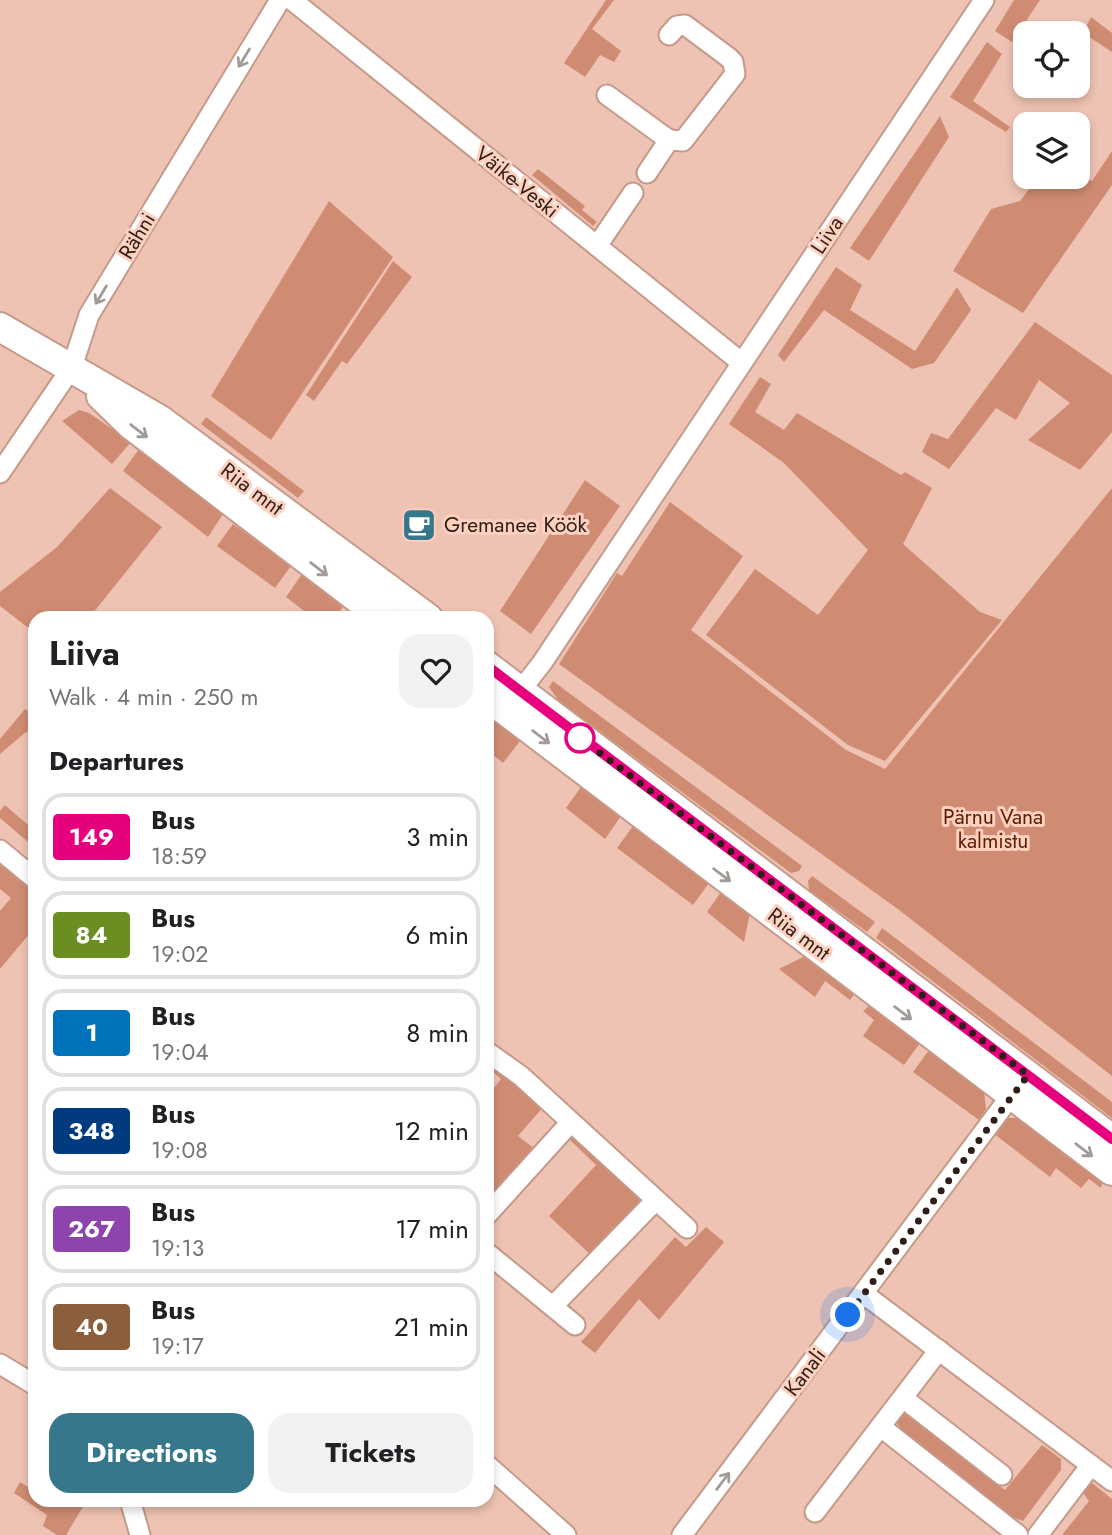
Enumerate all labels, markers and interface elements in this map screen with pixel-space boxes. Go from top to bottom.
map controls [1013,21,1090,189]
button: locate [1013,21,1090,98]
one-way arrow [237,48,251,68]
button: layers [1013,112,1090,189]
street label: Väike-Veski [469,139,565,225]
street label: Rähni [111,207,163,265]
street label: Liiva [803,210,851,260]
one-way arrow [94,284,108,304]
one-way arrow [129,424,147,439]
street label: Riia mnt [214,455,290,523]
cafe icon: Gremanee Köök [400,506,438,544]
place label: Gremanee Köök [444,510,588,540]
one-way arrow [310,562,328,577]
text: Liiva [49,630,120,677]
button: heart [399,634,473,708]
text: Walk · 4 min · 250 m [49,680,258,714]
unlabelled marker [565,723,595,753]
one-way arrow [531,730,550,745]
text: Departures [49,742,184,780]
text: Bus [151,801,195,839]
park label: Pärnu Vana kalmistu [943,802,1043,856]
text: 3 min [406,818,469,856]
text: 149 [69,819,114,854]
text: 18:59 [151,839,207,873]
one-way arrow [712,868,730,883]
text: Bus [151,899,195,937]
street label: Riia mnt [761,900,837,968]
text: 6 min [406,916,469,954]
text: 84 [76,917,107,952]
text: 19:02 [151,937,208,971]
text: Bus [151,997,195,1035]
one-way arrow [893,1005,912,1020]
text: 8 min [406,1014,469,1052]
text: 1 [85,1015,98,1050]
text: 19:04 [151,1035,209,1069]
text: Bus [151,1095,195,1133]
text: 12 min [394,1112,469,1150]
text: 348 [68,1113,115,1148]
text: 19:08 [151,1133,208,1167]
one-way arrow [1074,1143,1093,1158]
text: Bus [151,1193,195,1231]
text: 17 min [395,1210,469,1248]
text: 267 [68,1211,115,1246]
text: 19:13 [151,1231,204,1265]
text: Bus [151,1291,195,1329]
your location [830,1297,865,1332]
text: 21 min [394,1308,469,1346]
text: 40 [75,1309,108,1344]
text: 19:17 [151,1329,204,1363]
street label: Kanali [777,1342,833,1402]
button: Directions [49,1413,254,1493]
button: Tickets [268,1413,473,1493]
one-way arrow [715,1471,730,1490]

